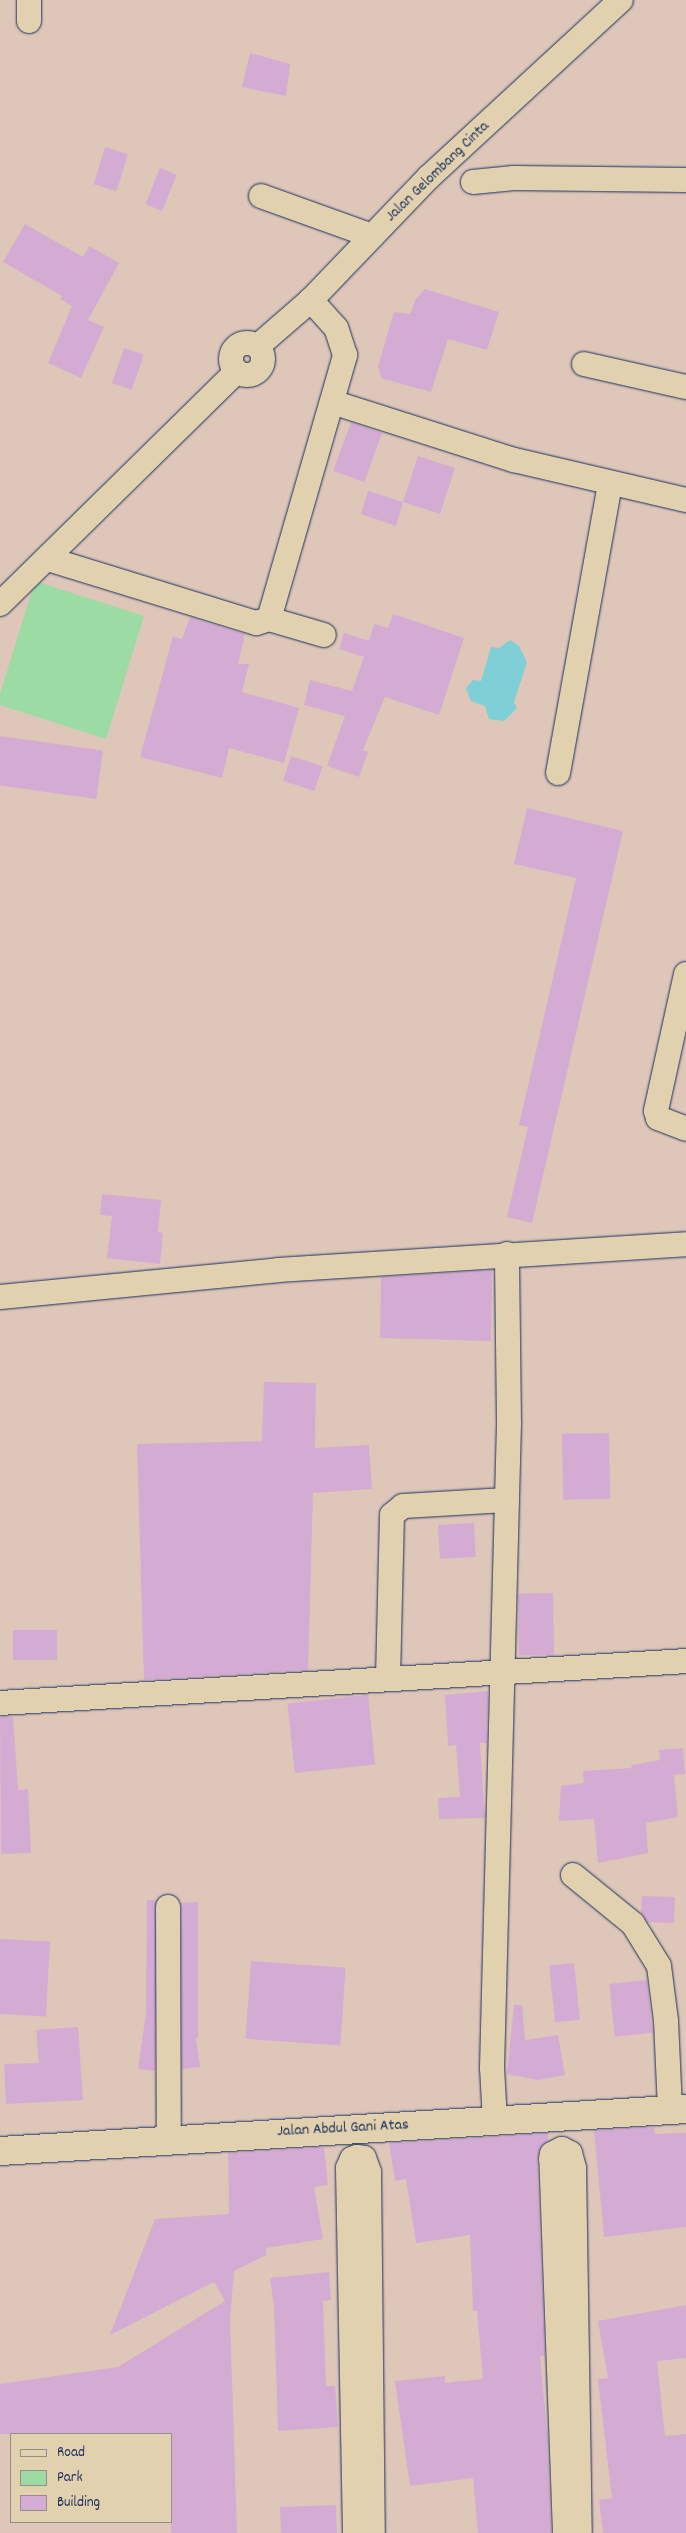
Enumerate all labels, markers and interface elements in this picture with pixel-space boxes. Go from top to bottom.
street label: Jalan Gelombang Cinta [382,118,494,226]
street label: Jalan Abdul Gani Atas [277,2116,409,2142]
legend [10,2433,172,2523]
text: Road [57,2442,85,2464]
text: Park [57,2467,83,2489]
text: Building [57,2492,100,2514]

